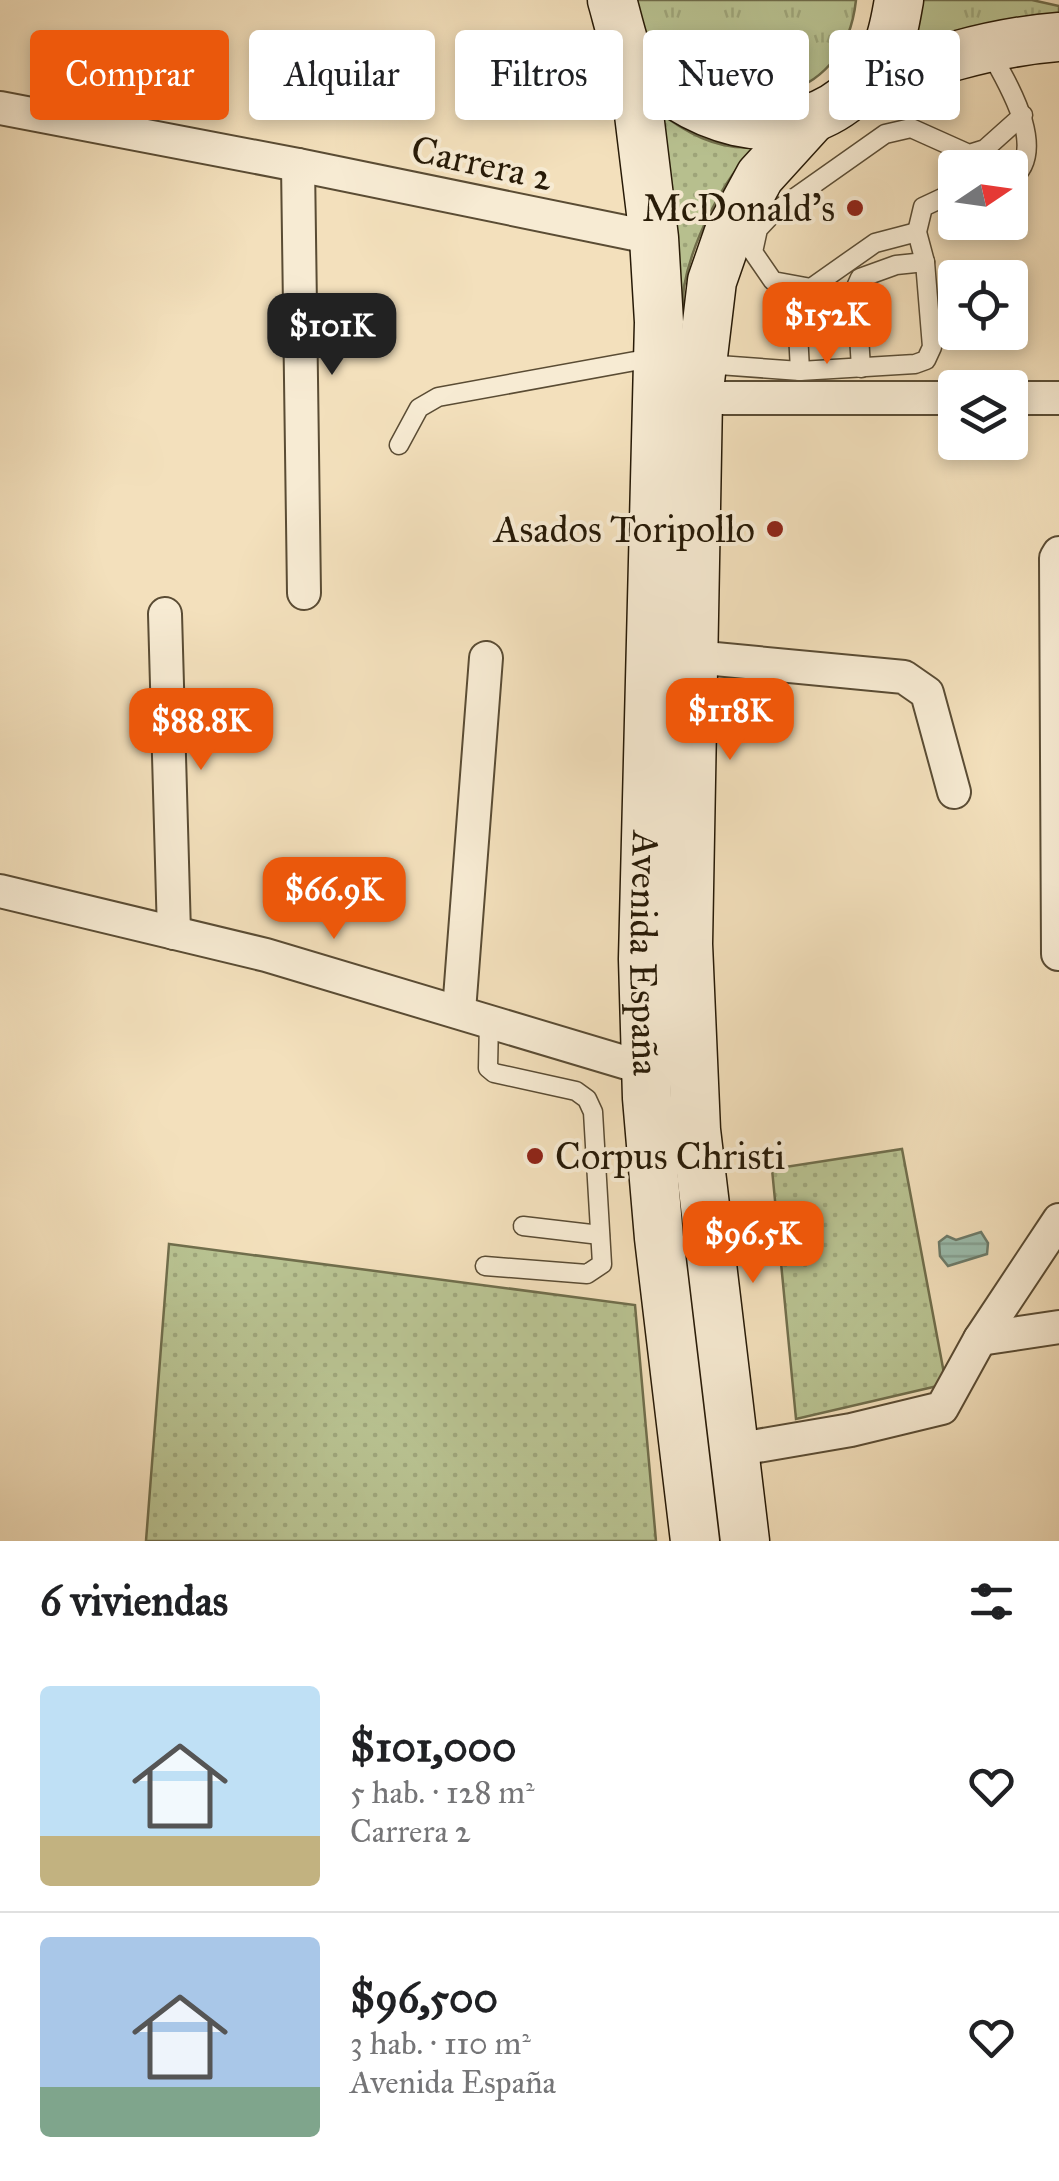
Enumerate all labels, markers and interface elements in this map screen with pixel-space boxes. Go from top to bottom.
chip: Comprar [30,30,229,120]
chip: Alquilar [249,30,435,120]
chip: Filtros [455,30,623,120]
chip: Nuevo [643,30,809,120]
chip: Piso [829,30,960,120]
street label: Carrera 2 [407,126,557,200]
north arrow [938,150,1028,240]
map controls [938,150,1028,460]
place label: McDonald's [642,185,835,231]
marker: McDonald's [844,197,866,219]
button: locate [938,260,1028,350]
pin: $152K [757,282,897,367]
pin: $101K [262,293,402,378]
text: $152K [785,295,869,334]
text: $101K [289,306,375,345]
button: layers [938,370,1028,460]
place label: Asados Toripollo [492,506,755,552]
marker: Asados Toripollo [764,518,786,540]
pin: $118K [660,678,800,763]
pin: $88.8K [120,688,282,773]
text: $118K [688,691,772,730]
text: $88.8K [151,701,251,740]
street label: Avenida España [620,828,669,1077]
pin: $66.9K [253,857,415,942]
text: $66.9K [285,870,383,909]
place label: Corpus Christi [555,1133,785,1179]
marker: Corpus Christi [524,1145,546,1167]
pin: $96.5K [672,1201,834,1286]
text: $96.5K [705,1214,801,1253]
icon: filters [964,1574,1019,1629]
text: 6 viviendas [40,1575,228,1627]
text: $101,000 [350,1721,516,1773]
icon: home [120,1726,240,1846]
icon: heart [964,1759,1019,1814]
text: 5 hab. · 128 m² [350,1773,535,1812]
text: Carrera 2 [350,1812,471,1851]
text: $96,500 [350,1972,498,2024]
icon: home [120,1977,240,2097]
icon: heart [964,2010,1019,2065]
text: 3 hab. · 110 m² [350,2024,531,2063]
text: Avenida España [350,2063,556,2102]

